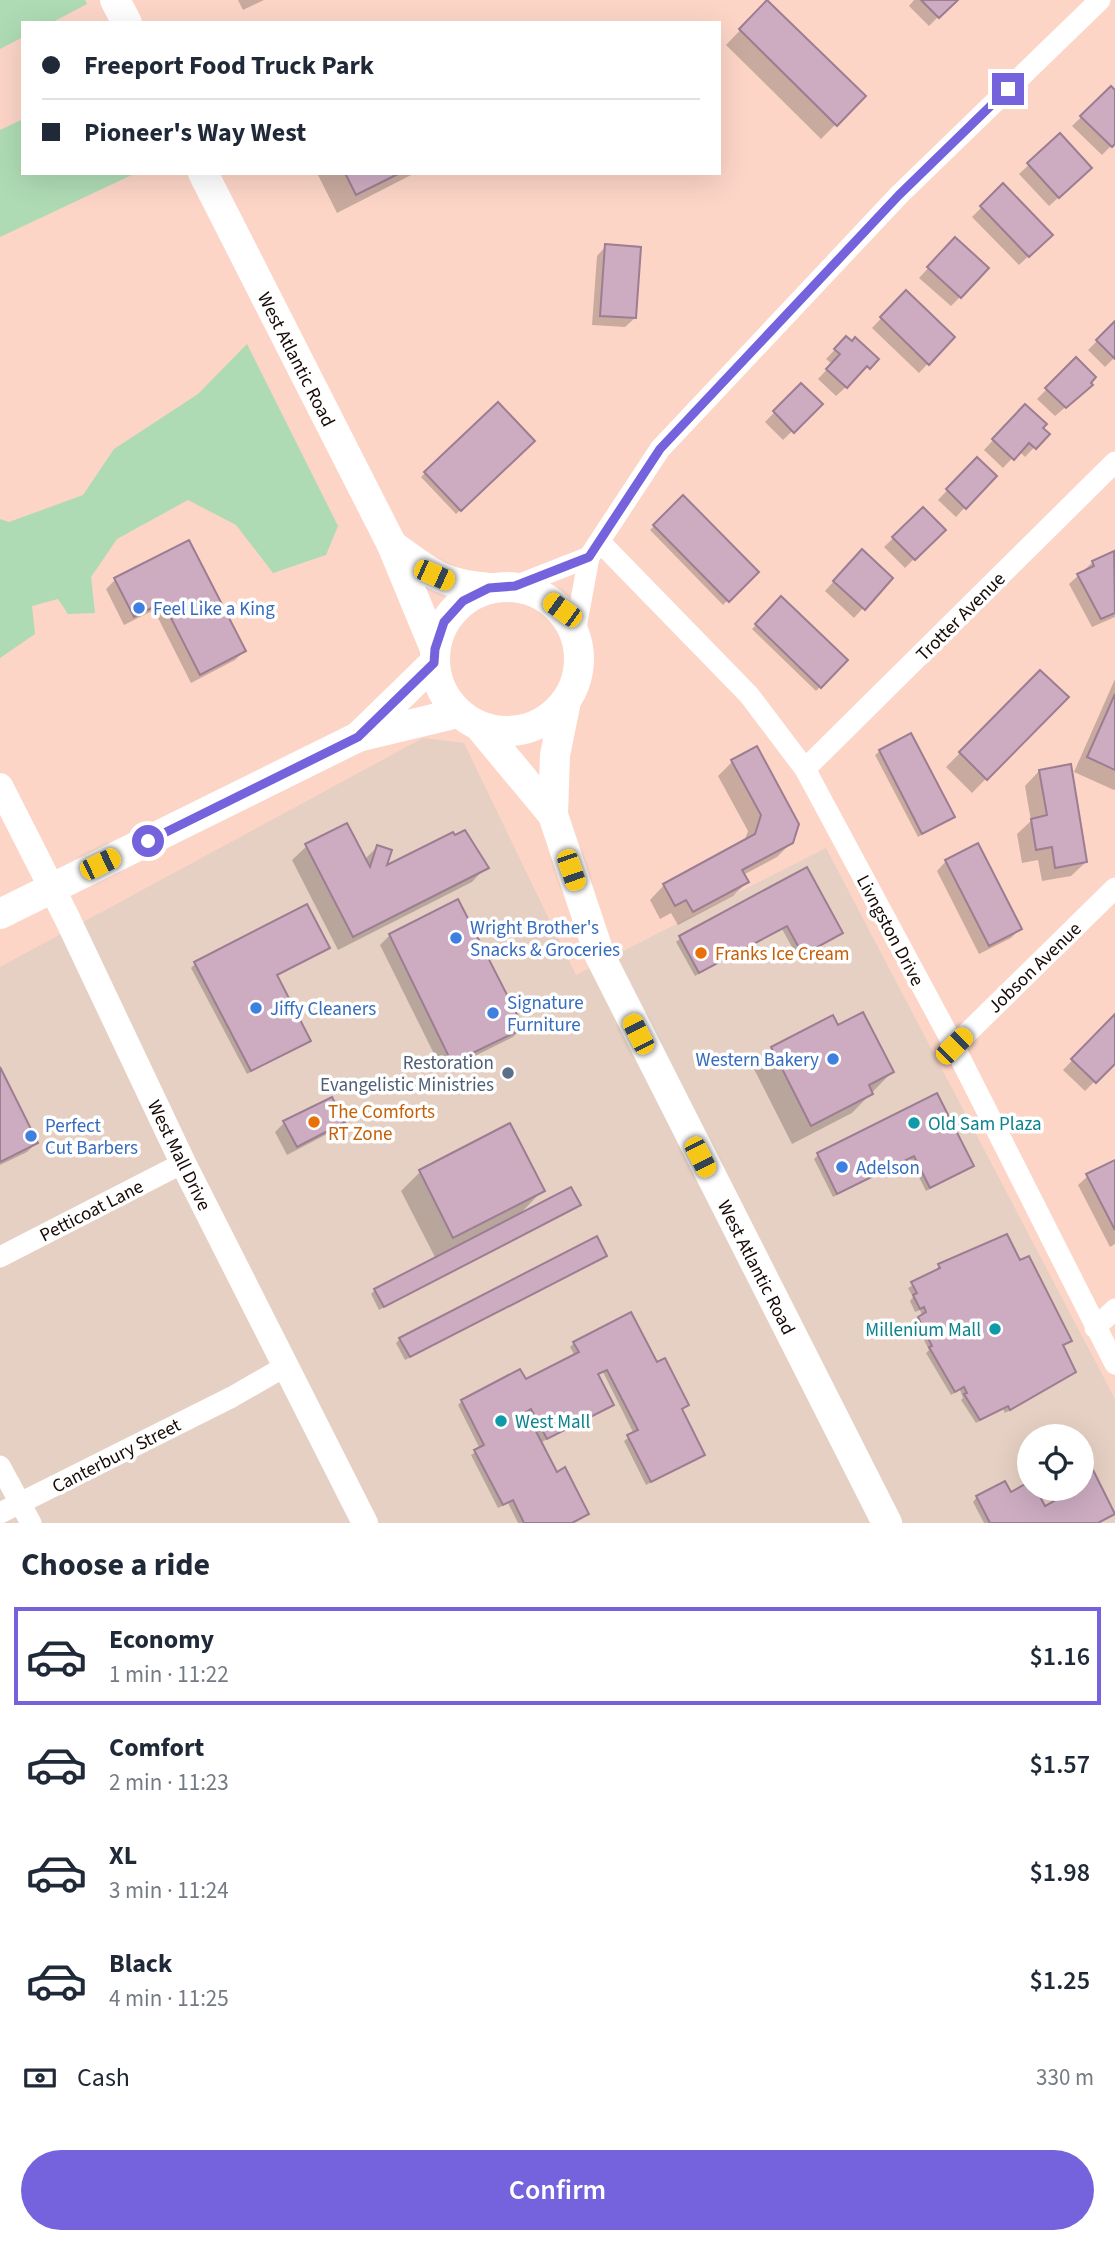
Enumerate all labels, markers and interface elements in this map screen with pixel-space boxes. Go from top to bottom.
text: Freeport Food Truck Park [84,47,374,84]
route end [992,73,1024,105]
text: Pioneer's Way West [84,114,306,151]
street label: West Atlantic Road [250,288,341,432]
car [411,557,458,593]
street label: Trotter Avenue [910,566,1012,668]
car [539,589,586,631]
place label: Feel Like a King [153,596,275,623]
marker: Feel Like a King [131,600,147,616]
route start [132,825,164,857]
car [77,845,124,883]
car [555,847,588,893]
street label: Livngston Drive [849,870,930,991]
place label: Wright Brother's Snacks & Groceries [470,915,620,964]
street label: Jobson Avenue [982,916,1088,1020]
marker: Wright Brother's Snacks & Groceries [448,930,464,946]
place label: Franks Ice Cream [715,941,850,968]
marker: Franks Ice Cream [693,945,709,961]
place label: Signature Furniture [507,990,584,1039]
place label: Jiffy Cleaners [270,996,376,1023]
marker: Jiffy Cleaners [248,1000,264,1016]
marker: Signature Furniture [485,1005,501,1021]
car [620,1011,657,1057]
car [932,1024,977,1068]
place label: Western Bakery [696,1047,819,1074]
place label: Restoration Evangelistic Ministries [320,1050,494,1099]
marker: Western Bakery [825,1051,841,1067]
marker: Restoration Evangelistic Ministries [500,1065,516,1081]
street label: West Mall Drive [140,1096,217,1216]
place label: The Comforts RT Zone [328,1099,435,1148]
place label: Old Sam Plaza [928,1111,1041,1138]
place label: Perfect Cut Barbers [45,1113,138,1162]
marker: The Comforts RT Zone [306,1114,322,1130]
marker: Old Sam Plaza [906,1115,922,1131]
marker: Perfect Cut Barbers [23,1128,39,1144]
car [682,1134,719,1180]
place label: Adelson [856,1155,920,1182]
marker: Adelson [834,1159,850,1175]
street label: Petticoat Lane [35,1174,148,1249]
street label: West Atlantic Road [710,1196,801,1340]
place label: Millenium Mall [865,1317,981,1344]
marker: Millenium Mall [987,1321,1003,1337]
place label: West Mall [515,1409,590,1436]
street label: Canterbury Street [48,1412,186,1500]
marker: West Mall [493,1413,509,1429]
map controls [1017,1424,1094,1501]
button: locate [1017,1424,1094,1501]
text: Choose a ride [21,1542,210,1588]
text: Economy [109,1621,214,1658]
icon: car [25,1625,88,1688]
text: $1.16 [1029,1638,1090,1675]
text: 1 min · 11:22 [109,1658,229,1691]
text: Comfort [109,1729,204,1766]
icon: car [25,1733,88,1796]
text: $1.57 [1029,1746,1090,1783]
text: 2 min · 11:23 [109,1766,229,1799]
text: XL [109,1837,137,1874]
icon: car [25,1841,88,1904]
text: $1.98 [1029,1854,1090,1891]
text: 3 min · 11:24 [109,1874,229,1907]
text: Black [109,1945,172,1982]
icon: car [25,1949,88,2012]
text: $1.25 [1029,1962,1090,1999]
text: 4 min · 11:25 [109,1982,229,2015]
icon: cash [21,2059,59,2097]
text: Cash [77,2059,130,2096]
text: 330 m [1036,2061,1094,2094]
button: Confirm [21,2150,1094,2230]

